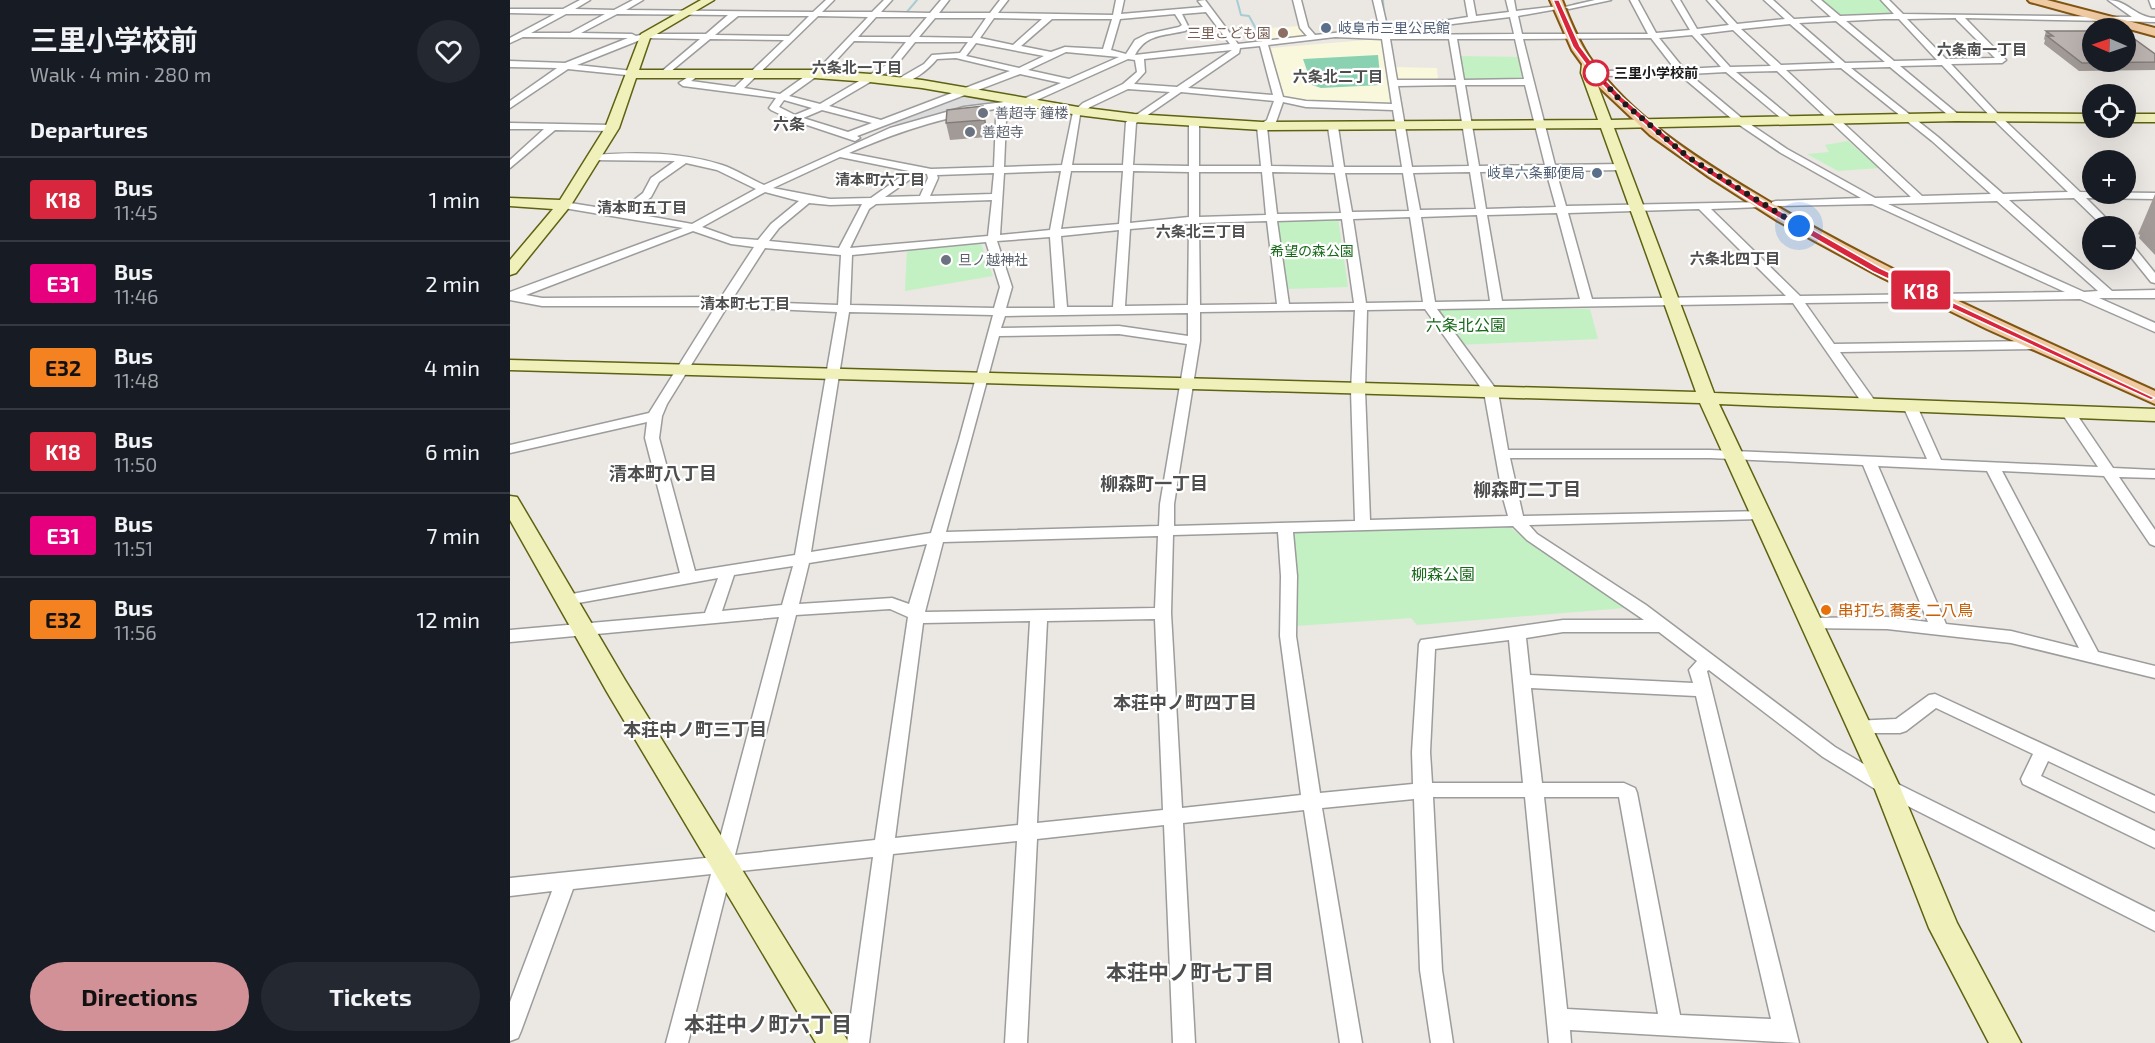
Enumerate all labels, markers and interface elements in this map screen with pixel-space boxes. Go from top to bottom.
north arrow [2082,18,2136,72]
map controls [2082,18,2136,270]
place label: 岐阜市三里公民館 [1338,19,1450,36]
button: heart [417,20,480,83]
marker: 岐阜市三里公民館 [1319,21,1333,35]
text: 三里小学校前 [30,22,198,56]
place label: 三里こども園 [1187,24,1271,41]
marker: 三里こども園 [1276,26,1290,40]
district label: 六条南一丁目 [1937,40,2027,58]
district label: 六条北一丁目 [812,58,902,76]
marker: 三里小学校前 [1583,60,1609,86]
text: Walk · 4 min · 280 m [30,62,211,86]
place label: 三里小学校前 [1614,64,1698,81]
district label: 六条北二丁目 [1293,67,1383,85]
button: locate [2082,84,2136,138]
place label: 善超寺 鐘楼 [995,104,1069,121]
marker: 善超寺 鐘楼 [976,106,990,120]
district label: 六条 [773,114,805,133]
text: Departures [30,116,148,142]
place label: 善超寺 [982,123,1024,140]
marker: 善超寺 [963,125,977,139]
button: + [2082,150,2136,204]
place label: 岐阜六条郵便局 [1487,164,1585,181]
marker: 岐阜六条郵便局 [1590,166,1604,180]
district label: 清本町六丁目 [835,170,925,188]
text: Bus [114,174,153,200]
text: 1 min [429,186,480,212]
text: K18 [45,187,81,212]
district label: 清本町五丁目 [597,198,687,216]
text: 11:45 [114,200,158,224]
your location [1784,211,1814,241]
button: − [2082,216,2136,270]
district label: 六条北三丁目 [1156,222,1246,240]
park label: 希望の森公園 [1270,242,1354,259]
district label: 六条北四丁目 [1690,249,1780,267]
place label: 旦ノ越神社 [958,251,1028,268]
marker: 旦ノ越神社 [939,253,953,267]
text: Bus [114,258,153,284]
text: 2 min [425,270,480,296]
line badge: K18 [1886,270,1956,310]
text: E31 [46,271,80,296]
text: K18 [1903,278,1939,303]
text: 11:46 [114,284,158,308]
district label: 清本町七丁目 [700,294,790,312]
park label: 六条北公園 [1426,315,1506,334]
text: Bus [114,342,153,368]
text: 4 min [424,354,480,380]
text: E32 [45,355,81,380]
text: 11:48 [114,368,159,392]
text: Bus [114,426,153,452]
text: 6 min [425,438,480,464]
text: K18 [45,439,81,464]
text: 11:50 [114,452,157,476]
district label: 清本町八丁目 [609,462,717,484]
district label: 柳森町一丁目 [1100,472,1208,494]
district label: 柳森町二丁目 [1473,478,1581,500]
text: Bus [114,510,153,536]
text: 7 min [426,522,480,548]
text: E31 [46,523,80,548]
text: 11:51 [114,536,153,560]
park label: 柳森公園 [1411,564,1475,583]
text: Bus [114,594,153,620]
place label: 串打ち 蕎麦 二八鳥 [1838,600,1973,619]
marker: 串打ち 蕎麦 二八鳥 [1819,603,1833,617]
text: 12 min [416,606,480,632]
text: E32 [45,607,81,632]
text: 11:56 [114,620,157,644]
district label: 本荘中ノ町四丁目 [1113,691,1257,713]
district label: 本荘中ノ町三丁目 [623,718,767,740]
district label: 本荘中ノ町七丁目 [1106,959,1274,984]
button: Directions [30,962,249,1031]
button: Tickets [261,962,480,1031]
district label: 本荘中ノ町六丁目 [684,1011,852,1036]

